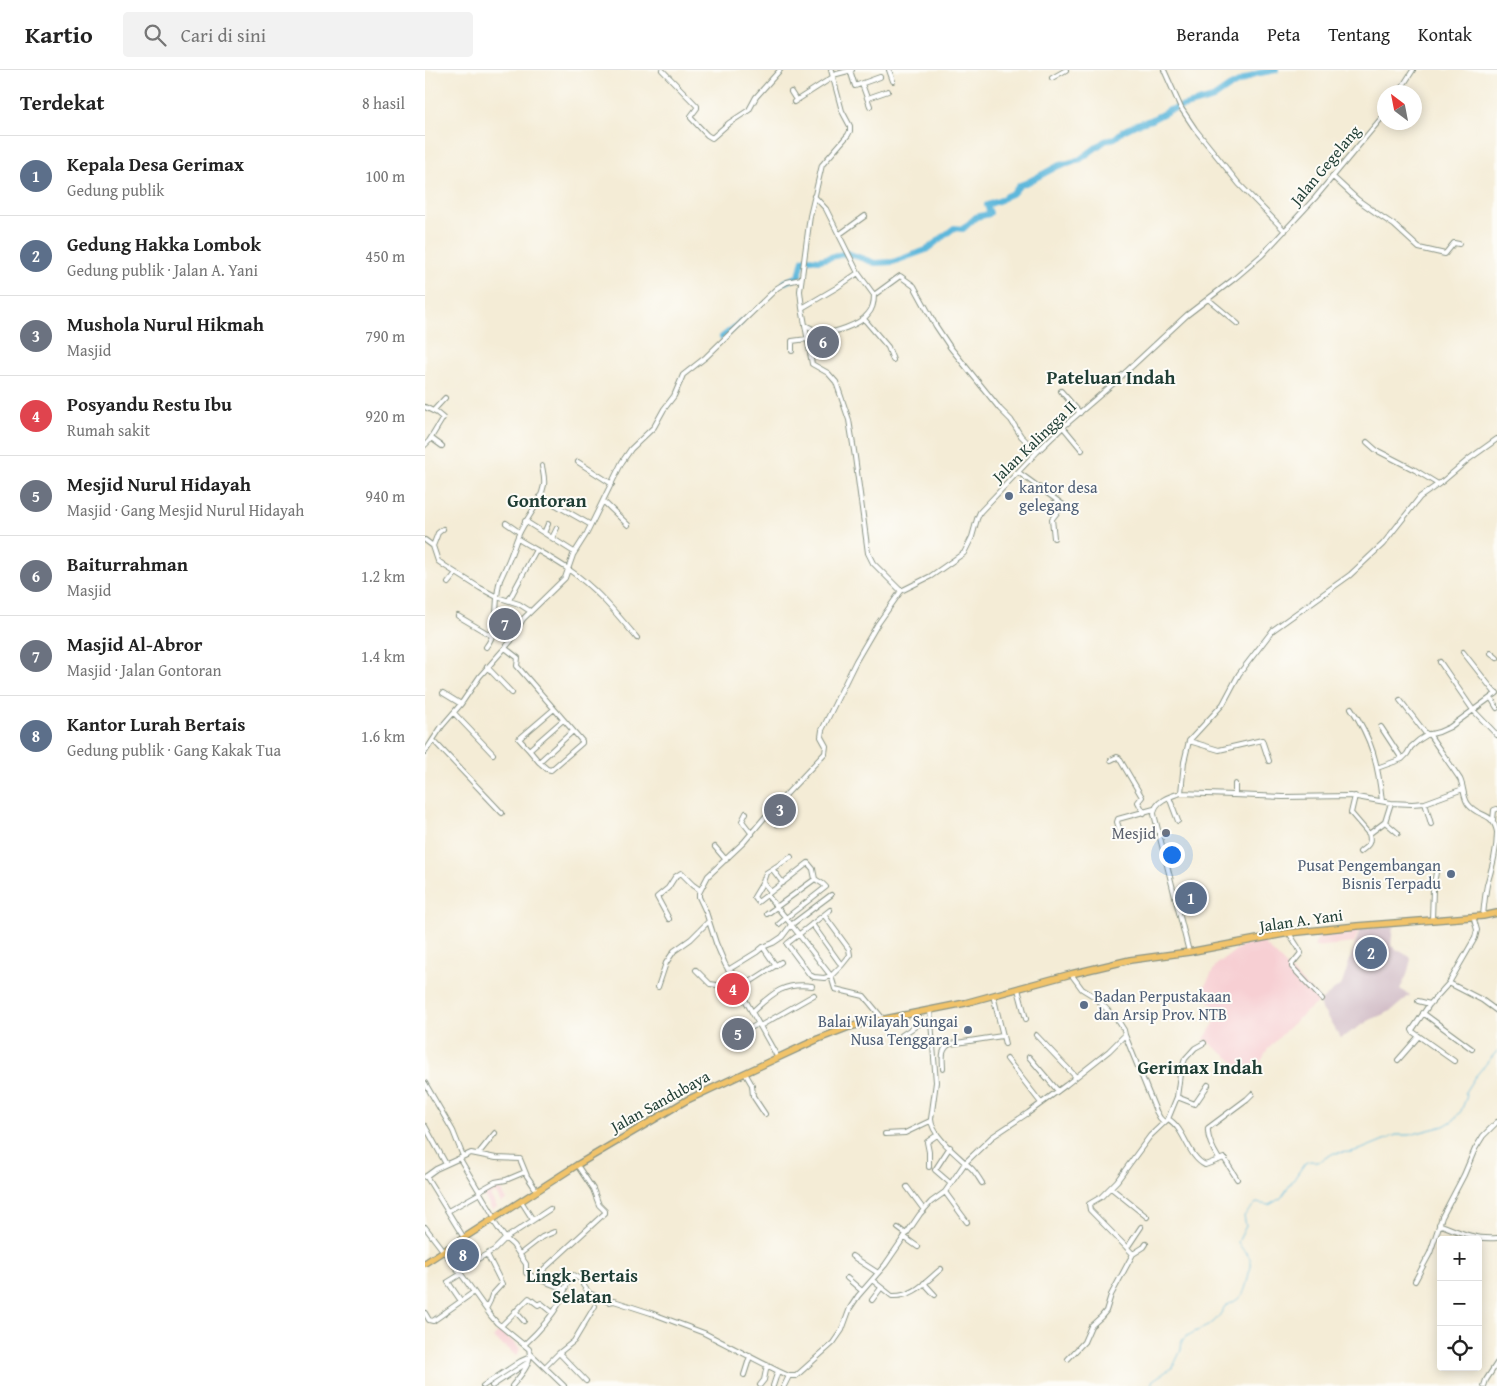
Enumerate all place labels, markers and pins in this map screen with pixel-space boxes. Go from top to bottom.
pin: 6 [807,323,839,361]
place label: kantor desa gelegang [1019,475,1098,517]
marker: kantor desa gelegang [1003,490,1015,502]
pin: 7 [489,605,521,643]
pin: 3 [764,791,796,829]
place label: Mesjid [1112,821,1156,845]
marker: Mesjid [1160,827,1172,839]
place label: Pusat Pengembangan Bisnis Terpadu [1298,853,1441,895]
marker: Pusat Pengembangan Bisnis Terpadu [1445,868,1457,880]
pin: 1 [1175,879,1207,917]
pin: 2 [1355,934,1387,972]
pin: 4 [717,970,749,1008]
place label: Badan Perpustakaan dan Arsip Prov. NTB [1094,984,1231,1026]
marker: Badan Perpustakaan dan Arsip Prov. NTB [1078,999,1090,1011]
place label: Balai Wilayah Sungai Nusa Tenggara I [818,1009,959,1051]
pin: 5 [722,1015,754,1053]
marker: Balai Wilayah Sungai Nusa Tenggara I [962,1024,974,1036]
pin: 8 [447,1236,479,1274]

